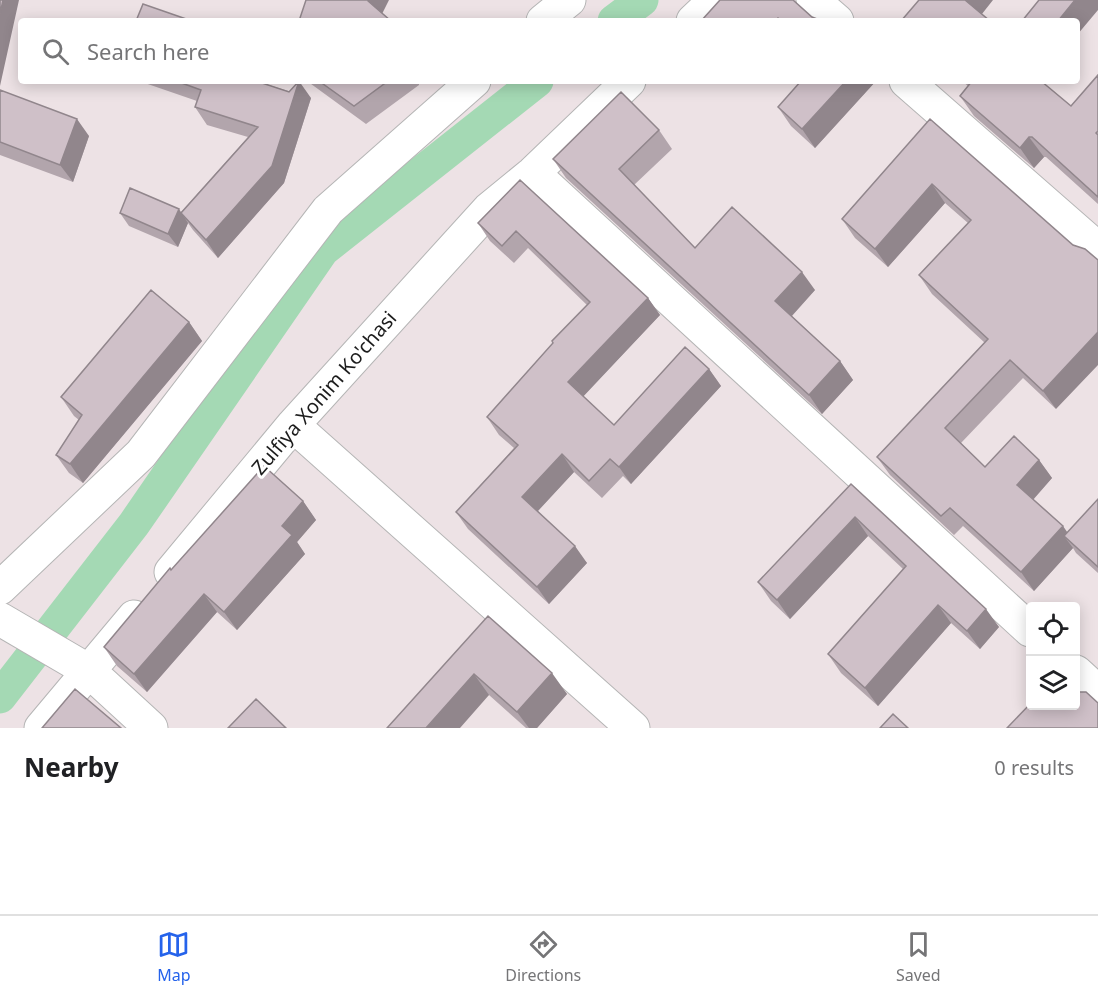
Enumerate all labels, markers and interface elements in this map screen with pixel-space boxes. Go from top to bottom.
search box [18,18,1080,84]
icon: search [39,35,72,68]
text: Search here [87,36,209,66]
street label: Zulfiya Xonim Ko'chasi [245,305,402,480]
map controls [1026,602,1080,710]
button: locate [1026,602,1080,656]
button: layers [1026,656,1080,710]
text: Nearby [24,749,119,785]
text: 0 results [994,754,1074,781]
tab: Map [157,928,191,986]
tab: Directions [505,928,581,986]
tab: Saved [896,928,941,986]

